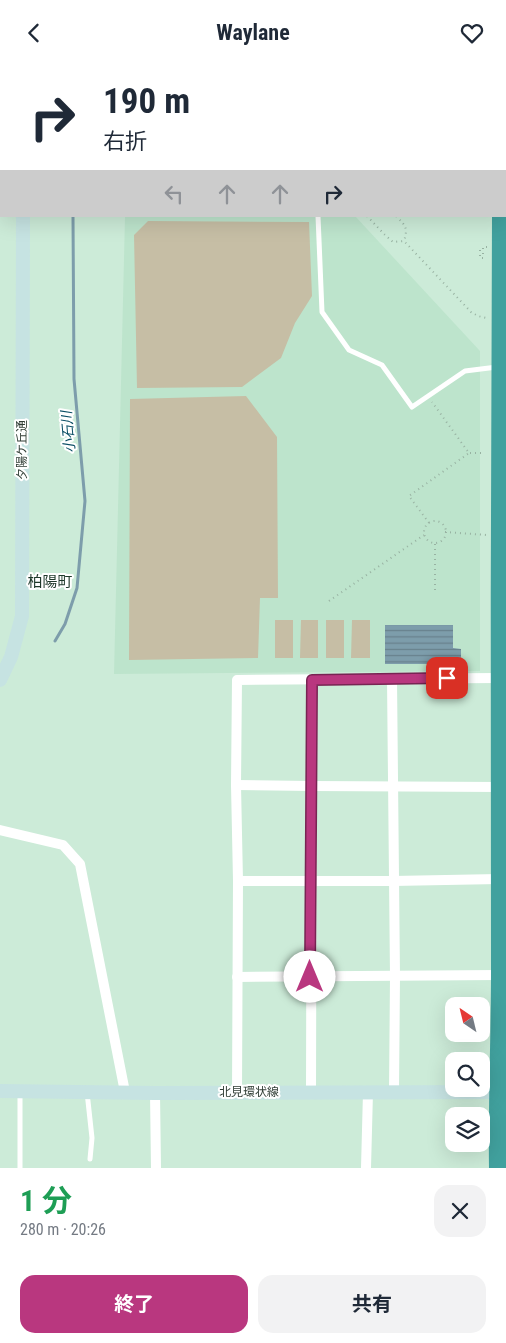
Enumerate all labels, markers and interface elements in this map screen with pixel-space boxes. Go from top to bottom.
icon: back [20,19,48,47]
icon: heart [458,19,486,47]
text: Waylane [216,20,290,45]
text: 190 m [103,81,190,122]
icon: right [20,85,85,150]
text: 右折 [103,129,147,154]
icon: left [160,180,188,208]
icon: ahead [213,180,241,208]
icon: ahead [266,180,294,208]
icon: right [319,180,347,208]
water label: 小石川 [58,408,78,454]
street label: 夕陽ケ丘通 [15,420,29,480]
district label: 柏陽町 [27,573,73,591]
pin [426,657,468,699]
icon: arrive [433,664,461,692]
position arrow [283,950,335,1002]
north arrow [445,997,490,1043]
map controls [445,997,490,1152]
button: search [445,1052,490,1097]
street label: 北見環状線 [219,1085,279,1099]
button: layers [445,1107,490,1152]
text: 1 分 [20,1183,72,1218]
button: close [434,1185,486,1237]
text: 280 m · 20:26 [20,1220,106,1239]
button: 終了 [20,1275,248,1333]
button: 共有 [258,1275,486,1333]

